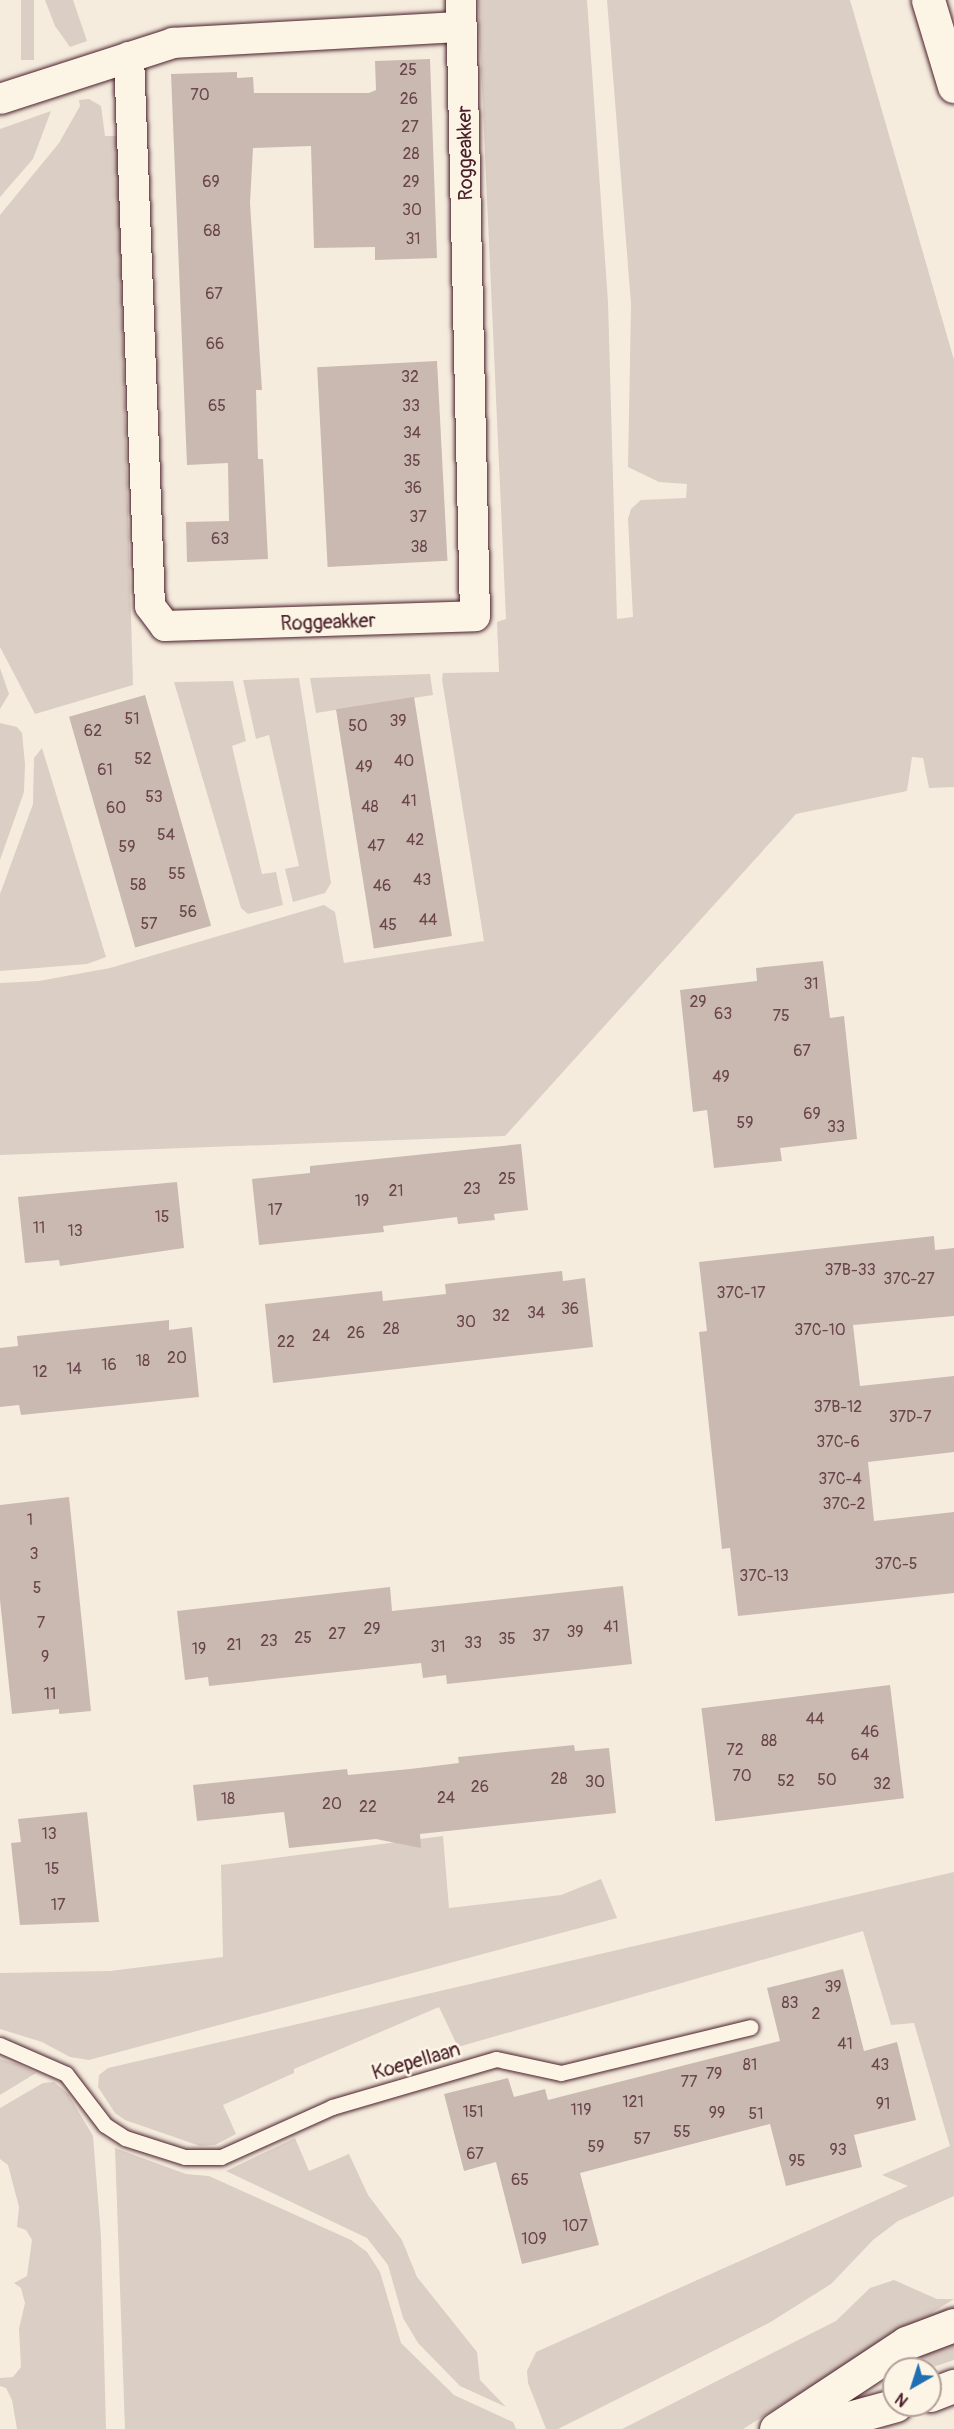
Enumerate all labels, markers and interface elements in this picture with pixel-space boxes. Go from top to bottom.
house number: 25 [399,60,417,80]
house number: 70 [190,85,210,105]
house number: 26 [400,89,418,109]
street label: Roggeakker [452,105,478,201]
house number: 27 [401,117,419,137]
house number: 28 [402,144,420,164]
house number: 69 [202,172,220,192]
house number: 29 [402,172,420,192]
house number: 30 [402,200,422,220]
house number: 68 [203,221,221,241]
house number: 31 [405,229,421,249]
house number: 67 [205,284,223,304]
house number: 66 [206,334,224,354]
house number: 32 [401,367,419,387]
house number: 65 [208,396,226,416]
house number: 33 [402,396,420,416]
house number: 34 [403,423,421,443]
house number: 35 [403,451,421,471]
house number: 36 [404,478,422,498]
house number: 37 [409,507,427,527]
house number: 63 [211,529,229,549]
house number: 38 [411,537,427,557]
street label: Roggeakker [280,608,376,636]
house number: 51 [125,709,139,729]
house number: 39 [389,711,407,731]
house number: 50 [348,716,368,736]
house number: 62 [84,721,102,741]
house number: 52 [134,749,152,769]
house number: 40 [394,751,414,771]
house number: 49 [355,757,373,777]
house number: 61 [97,760,113,780]
house number: 53 [145,787,163,807]
house number: 41 [401,791,417,811]
house number: 48 [361,797,379,817]
house number: 60 [106,798,126,818]
house number: 54 [157,825,175,845]
house number: 42 [406,830,424,850]
house number: 47 [367,836,385,856]
house number: 59 [119,837,135,857]
house number: 55 [168,864,186,884]
house number: 43 [413,870,431,890]
house number: 58 [130,875,146,895]
house number: 46 [373,876,391,896]
house number: 56 [179,902,197,922]
house number: 44 [419,910,437,930]
house number: 57 [140,914,158,934]
house number: 45 [379,915,397,935]
house number: 31 [803,974,819,994]
house number: 29 [689,992,707,1012]
house number: 63 [714,1004,732,1024]
house number: 75 [772,1006,790,1026]
house number: 67 [793,1041,811,1061]
house number: 49 [712,1067,730,1087]
house number: 69 [803,1104,821,1124]
house number: 59 [737,1113,753,1133]
house number: 33 [827,1117,845,1137]
house number: 25 [498,1169,516,1189]
house number: 23 [463,1179,481,1199]
house number: 21 [388,1181,404,1201]
house number: 19 [355,1191,369,1211]
house number: 17 [268,1200,282,1220]
house number: 15 [155,1207,169,1227]
house number: 11 [33,1218,45,1238]
house number: 13 [67,1221,83,1241]
house number: 37B-33 [824,1260,876,1280]
house number: 37C-27 [883,1269,935,1289]
house number: 37C-17 [717,1283,765,1303]
house number: 36 [561,1299,579,1319]
house number: 34 [527,1303,545,1323]
house number: 32 [492,1306,510,1326]
house number: 30 [456,1312,476,1332]
house number: 28 [382,1319,400,1339]
house number: 37C-10 [794,1320,846,1340]
house number: 26 [347,1323,365,1343]
house number: 24 [312,1326,330,1346]
house number: 22 [277,1332,295,1352]
house number: 20 [167,1348,187,1368]
house number: 18 [136,1351,150,1371]
house number: 16 [101,1355,117,1375]
house number: 14 [66,1359,82,1379]
house number: 12 [32,1362,48,1382]
house number: 37B-12 [814,1397,862,1417]
house number: 37D-7 [889,1407,931,1427]
house number: 37C-6 [816,1432,860,1452]
house number: 37C-4 [818,1469,862,1489]
house number: 37C-2 [822,1494,866,1514]
house number: 1 [27,1510,33,1530]
house number: 3 [30,1544,38,1564]
house number: 37C-5 [875,1554,917,1574]
house number: 37C-13 [739,1566,789,1586]
house number: 5 [33,1578,41,1598]
house number: 7 [37,1613,45,1633]
house number: 41 [603,1617,619,1637]
house number: 29 [363,1619,381,1639]
house number: 39 [566,1622,584,1642]
house number: 27 [328,1624,346,1644]
house number: 37 [532,1626,550,1646]
house number: 25 [294,1628,312,1648]
house number: 35 [498,1629,516,1649]
house number: 23 [260,1631,278,1651]
house number: 33 [464,1633,482,1653]
house number: 21 [226,1635,242,1655]
house number: 31 [430,1637,446,1657]
house number: 19 [192,1639,206,1659]
house number: 9 [41,1647,49,1667]
house number: 11 [44,1684,56,1704]
house number: 44 [806,1709,824,1729]
house number: 46 [861,1722,879,1742]
house number: 88 [761,1731,777,1751]
house number: 72 [726,1740,744,1760]
house number: 64 [851,1745,869,1765]
house number: 70 [732,1766,752,1786]
house number: 28 [550,1769,568,1789]
house number: 50 [817,1770,837,1790]
house number: 52 [777,1771,795,1791]
house number: 30 [585,1772,605,1792]
house number: 32 [873,1774,891,1794]
house number: 26 [471,1777,489,1797]
house number: 24 [437,1788,455,1808]
house number: 18 [221,1789,235,1809]
house number: 20 [322,1794,342,1814]
house number: 22 [359,1797,377,1817]
house number: 13 [41,1824,57,1844]
house number: 15 [45,1859,59,1879]
house number: 17 [51,1895,65,1915]
house number: 39 [824,1977,842,1997]
house number: 83 [782,1993,798,2013]
house number: 2 [812,2004,820,2024]
house number: 41 [837,2034,853,2054]
street label: Koepellaan [369,2037,463,2085]
house number: 81 [743,2055,757,2075]
house number: 43 [871,2055,889,2075]
house number: 79 [706,2064,722,2084]
house number: 77 [681,2072,697,2092]
house number: 121 [622,2092,644,2112]
house number: 91 [876,2094,890,2114]
house number: 119 [571,2100,591,2120]
house number: 151 [462,2102,484,2122]
house number: 99 [709,2103,725,2123]
house number: 51 [749,2104,763,2124]
house number: 55 [673,2122,691,2142]
house number: 57 [633,2129,651,2149]
house number: 59 [588,2137,604,2157]
house number: 93 [829,2140,847,2160]
house number: 67 [466,2144,484,2164]
house number: 95 [789,2151,805,2171]
house number: 65 [511,2170,529,2190]
house number: 107 [562,2216,588,2236]
house number: 109 [521,2229,547,2249]
north arrow [882,2357,942,2417]
text: N [891,2388,912,2411]

